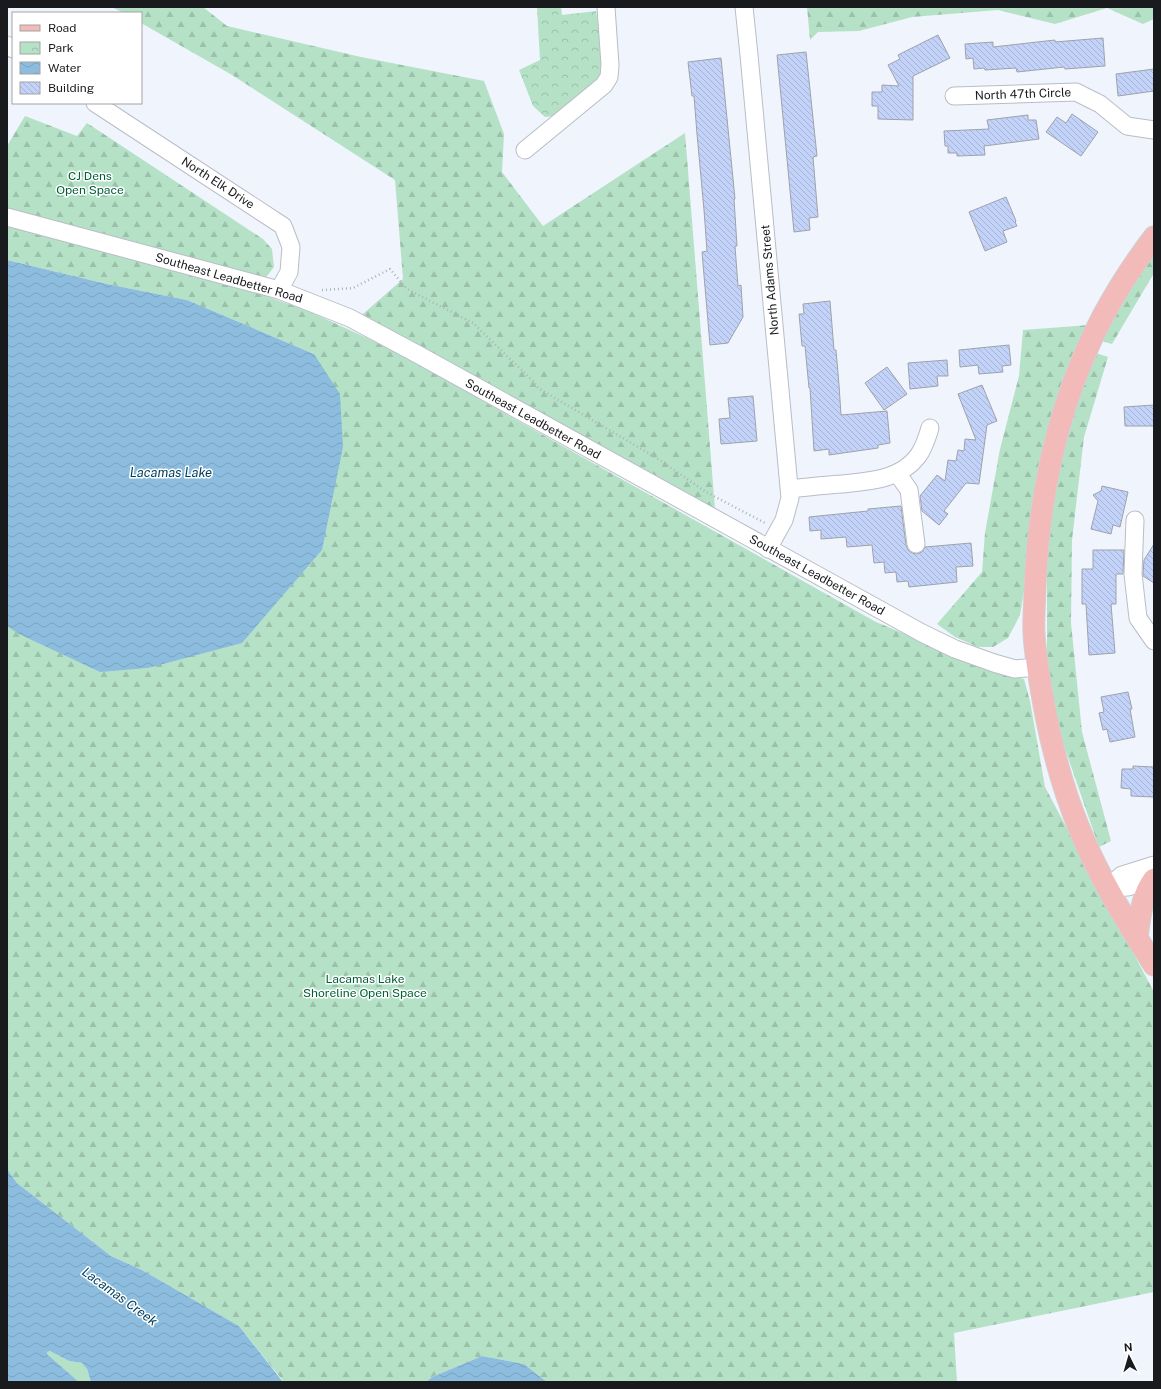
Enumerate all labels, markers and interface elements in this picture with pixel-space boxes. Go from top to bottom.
legend [12,12,142,104]
text: Road [48,21,76,35]
text: Park [48,41,74,55]
text: Water [48,61,82,75]
text: Building [48,81,94,95]
street label: North 47th Circle [975,85,1072,103]
street label: North Elk Drive [179,154,257,212]
park label: CJ Dens Open Space [56,169,124,197]
street label: North Adams Street [758,224,782,336]
street label: Southeast Leadbetter Road [154,250,304,306]
street label: Southeast Leadbetter Road [463,376,603,462]
water label: Lacamas Lake [130,465,212,480]
street label: Southeast Leadbetter Road [747,532,887,618]
park label: Lacamas Lake Shoreline Open Space [303,972,427,1000]
water label: Lacamas Creek [79,1264,160,1329]
north arrow [1109,1337,1149,1377]
text: N [1123,1341,1133,1353]

